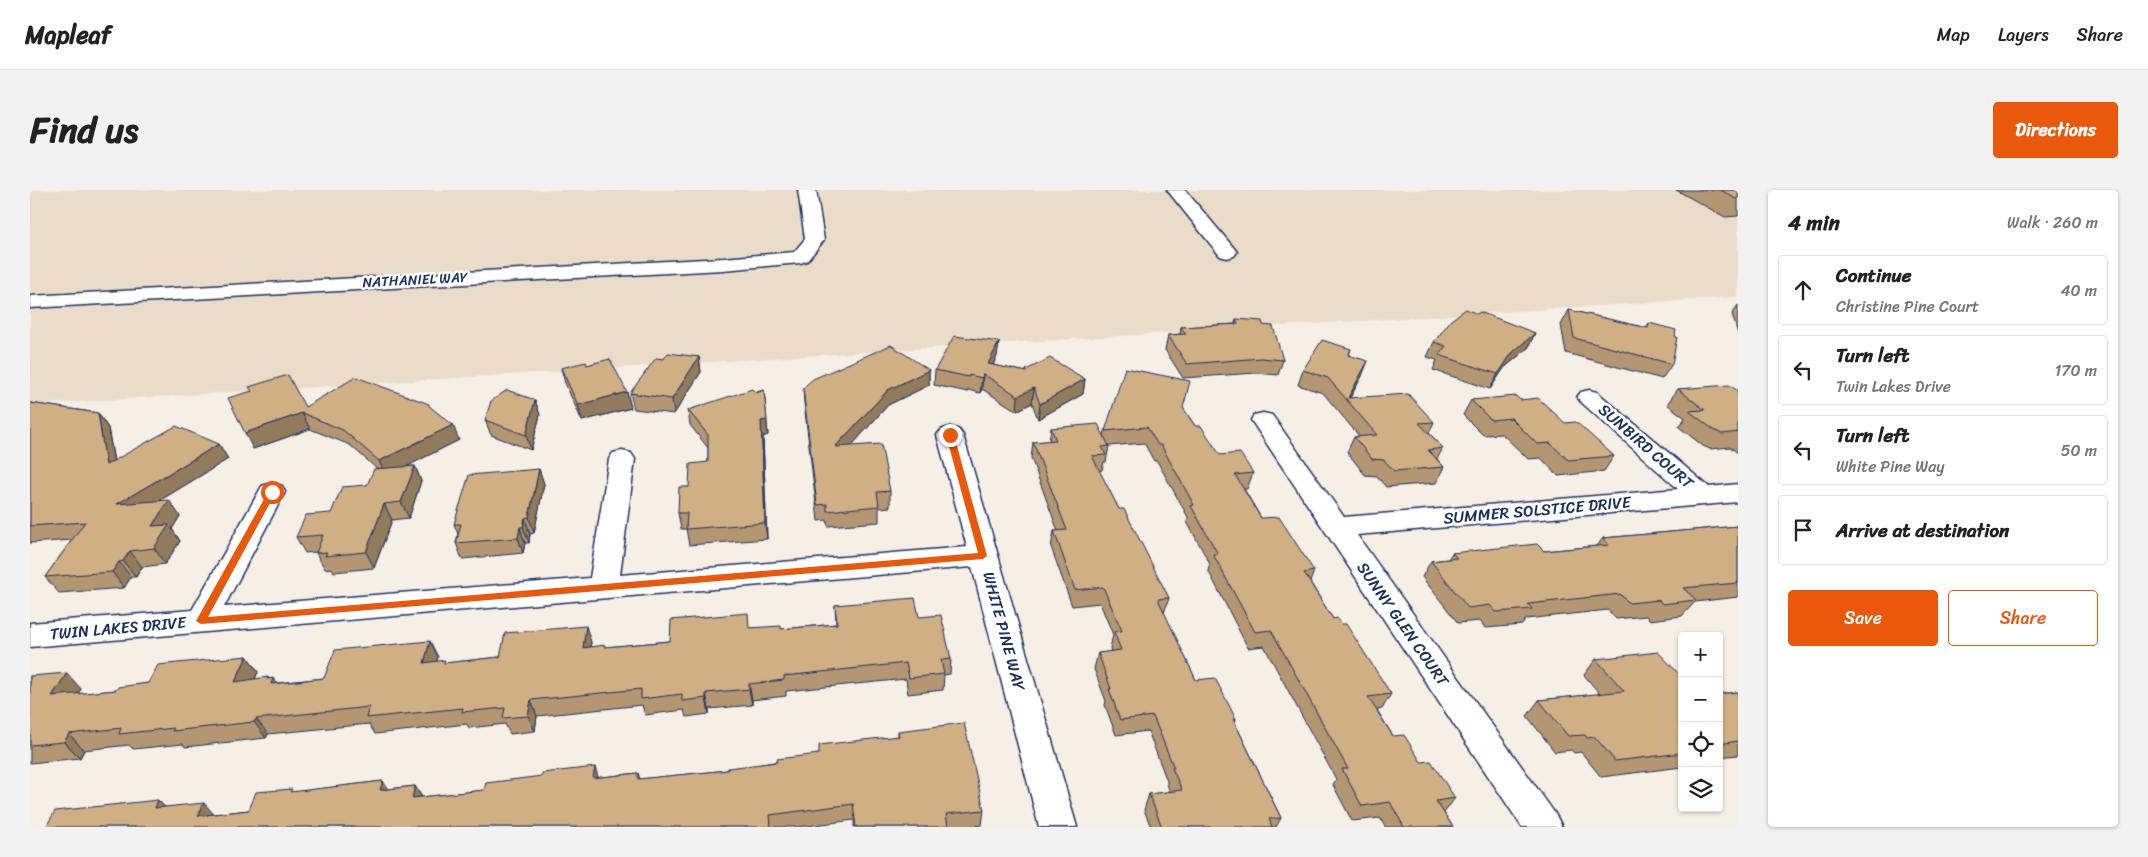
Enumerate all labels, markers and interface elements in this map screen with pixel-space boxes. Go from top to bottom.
text: Mapleaf [25,14,111,56]
text: Map [1937,19,1970,51]
text: Layers [1998,19,2049,51]
text: Share [2077,19,2123,51]
text: Find us [30,99,138,161]
button: Directions [1993,102,2118,158]
text: 4 min [1788,204,1840,242]
text: Walk · 260 m [2007,208,2098,237]
text: Continue [1836,259,1912,292]
street label: NATHANIEL WAY [362,265,469,295]
icon: ahead [1789,276,1817,304]
text: 40 m [2060,276,2097,305]
text: Christine Pine Court [1836,292,1979,321]
text: Turn left [1836,339,1909,372]
icon: left [1789,356,1817,384]
text: 170 m [2054,356,2097,385]
text: Twin Lakes Drive [1836,372,1951,401]
street label: SUNBIRD COURT [1591,396,1702,497]
text: Turn left [1836,419,1909,452]
route end [939,424,962,447]
icon: left [1789,436,1817,464]
text: 50 m [2061,436,2097,465]
text: White Pine Way [1836,452,1945,481]
route start [261,481,284,504]
street label: SUMMER SOLSTICE DRIVE [1442,487,1633,533]
text: Arrive at destination [1836,514,2009,547]
icon: arrive [1789,516,1817,544]
street label: SUNNY GLEN COURT [1349,556,1458,693]
street label: WHITE PINE WAY [974,568,1034,695]
button: Save [1788,590,1938,646]
button: Share [1948,590,2098,646]
street label: TWIN LAKES DRIVE [49,608,188,648]
map controls [1678,632,1723,812]
button: + [1678,632,1723,677]
button: − [1678,677,1723,722]
button: locate [1678,722,1723,767]
button: layers [1678,767,1723,812]

